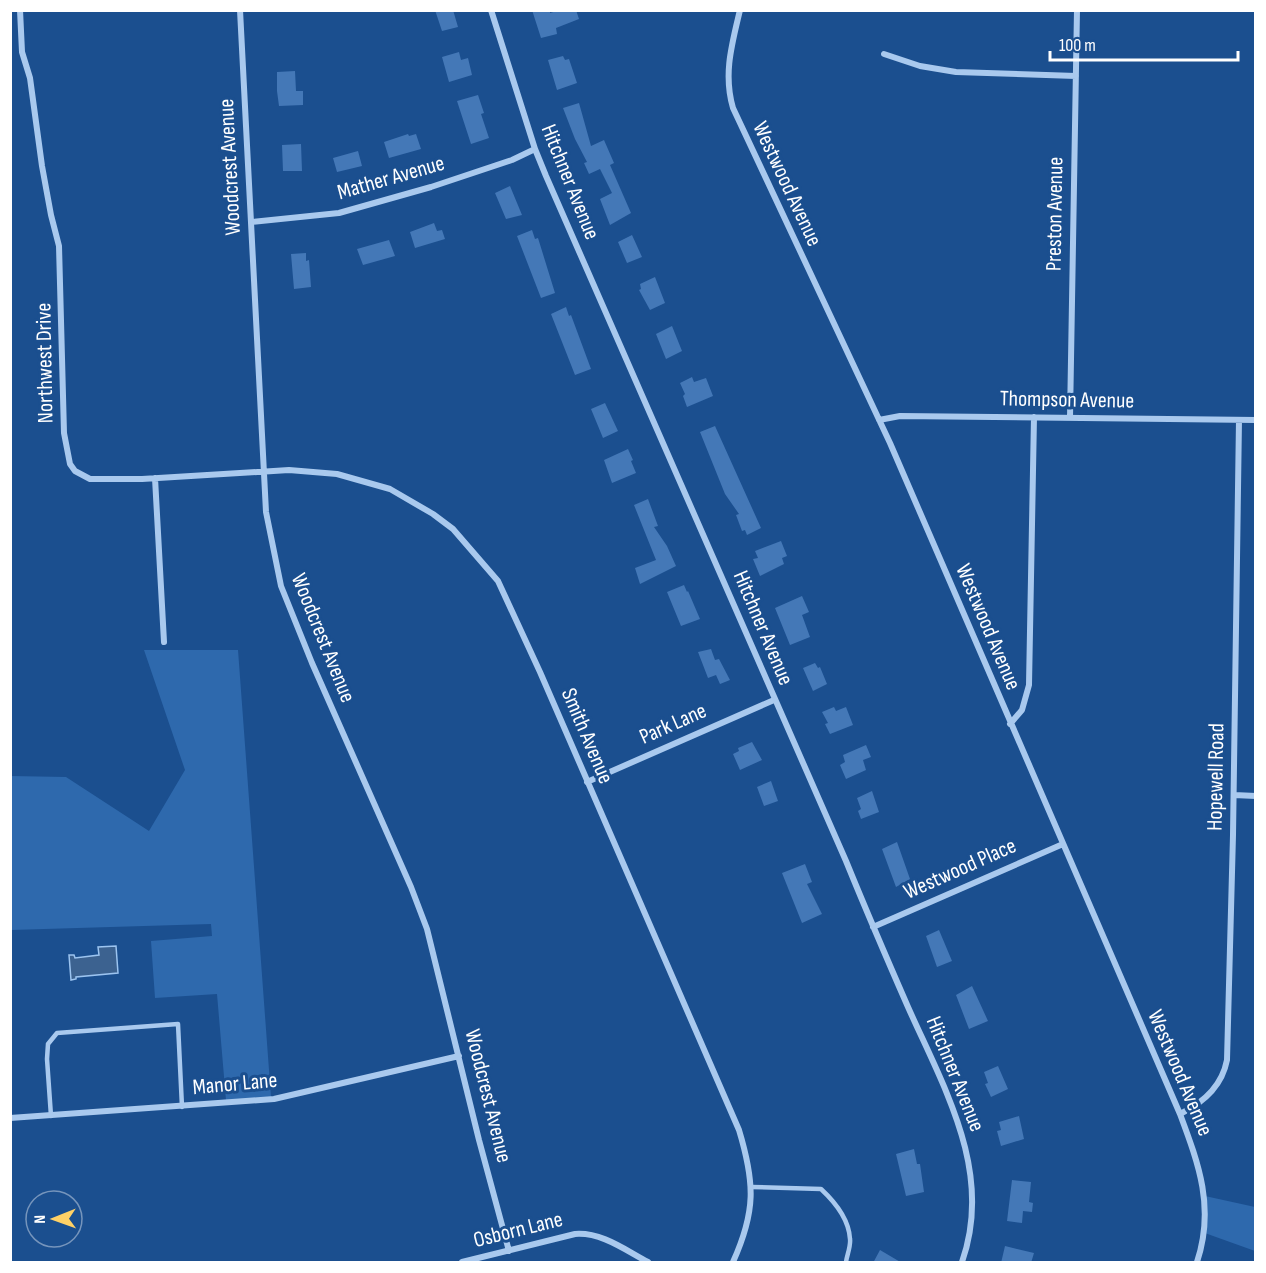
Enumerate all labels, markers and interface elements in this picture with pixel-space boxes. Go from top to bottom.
scale bar [1050,24,1238,62]
text: 100 m [1059,35,1096,56]
street label: Woodcrest Avenue [213,98,247,236]
street label: Westwood Avenue [746,117,828,251]
street label: Hitchner Avenue [535,120,605,244]
street label: Mather Avenue [334,150,448,206]
street label: Preston Avenue [1041,157,1069,271]
street label: Northwest Drive [30,302,60,424]
street label: Thompson Avenue [1000,385,1134,415]
street label: Westwood Avenue [949,560,1027,694]
street label: Hitchner Avenue [727,567,799,689]
street label: Woodcrest Avenue [285,570,361,706]
street label: Smith Avenue [555,684,619,788]
street label: Park Lane [635,697,711,751]
street label: Hopewell Road [1202,723,1230,831]
street label: Westwood Place [900,832,1020,906]
street label: Westwood Avenue [1141,1006,1219,1140]
street label: Hitchner Avenue [920,1012,990,1136]
street label: Woodcrest Avenue [458,1026,518,1166]
street label: Manor Lane [192,1067,278,1101]
north arrow [24,1189,84,1249]
street label: Osborn Lane [471,1206,565,1254]
text: N [31,1215,50,1224]

